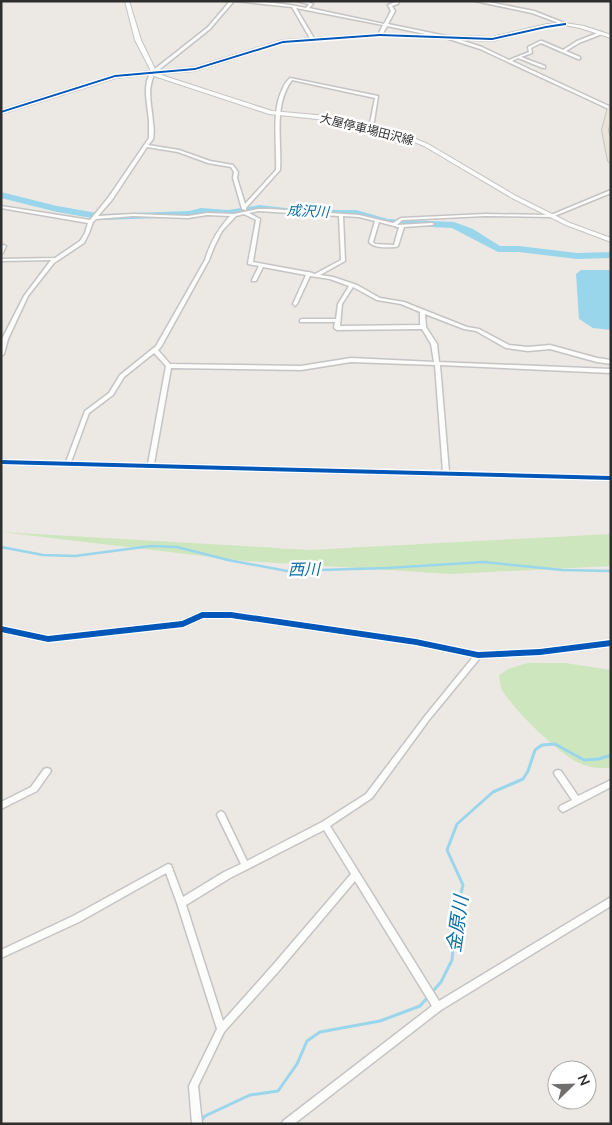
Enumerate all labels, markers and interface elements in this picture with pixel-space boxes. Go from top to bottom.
street label: 大屋停車場田沢線 [319,110,415,148]
water label: 成沢川 [287,201,331,221]
water label: 西川 [288,559,322,579]
water label: 金原川 [441,892,473,954]
north arrow [547,1060,597,1110]
text: N [574,1072,594,1088]

